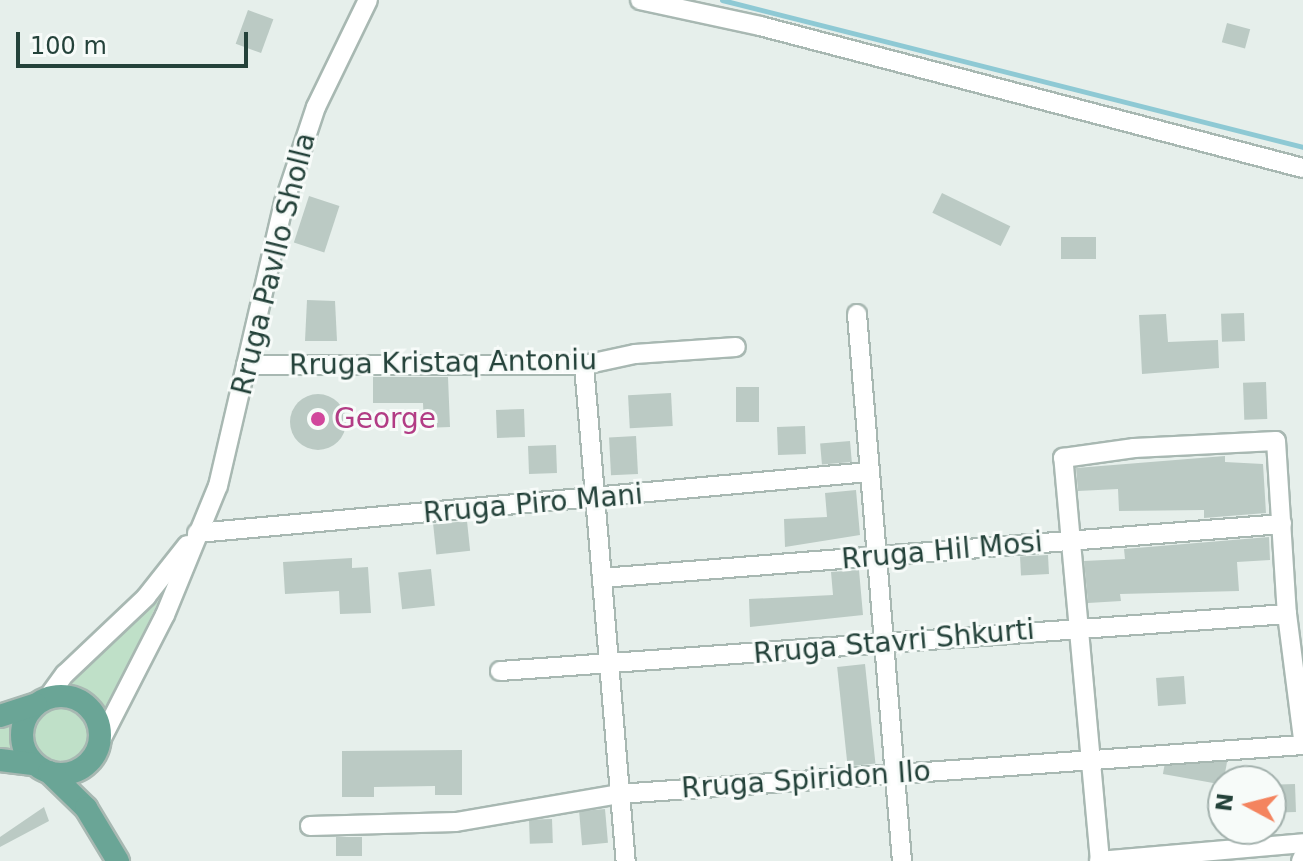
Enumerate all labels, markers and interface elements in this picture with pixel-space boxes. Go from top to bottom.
scale bar [20,16,252,66]
text: 100 m [30,32,107,60]
street label: Rruga Pavllo Sholla [225,130,323,398]
street label: Rruga Kristaq Antoniu [289,344,597,382]
place label: George [334,402,436,436]
marker: George [309,410,327,428]
street label: Rruga Piro Mani [422,478,644,530]
street label: Rruga Hil Mosi [840,525,1044,577]
street label: Rruga Stavri Shkurti [752,613,1036,671]
street label: Rruga Spiridon Ilo [680,755,932,805]
north arrow [1207,765,1287,845]
text: N [1211,792,1238,813]

